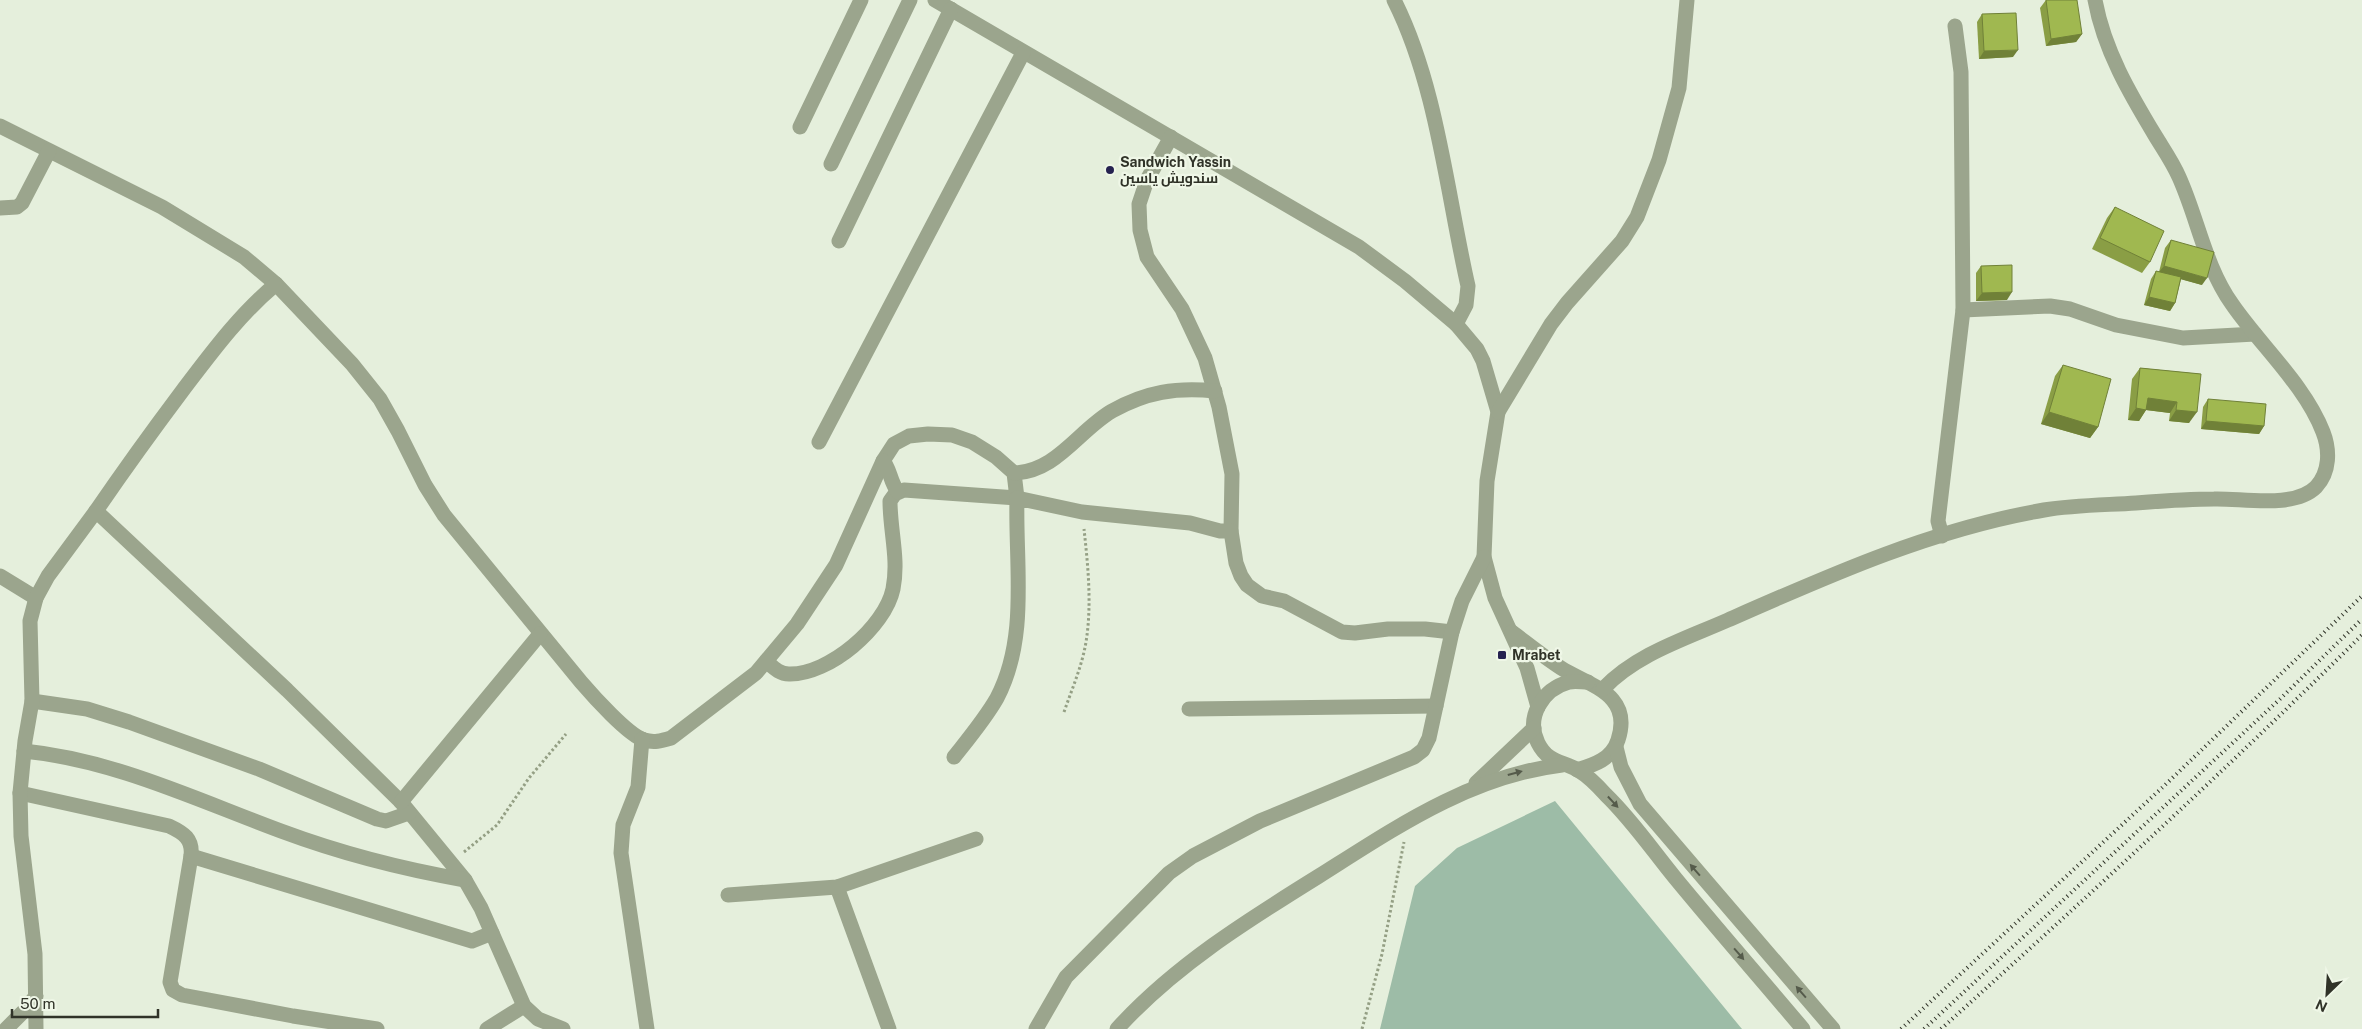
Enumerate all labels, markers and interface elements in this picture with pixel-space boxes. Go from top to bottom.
place label: Sandwich Yassin سندويش ياسين [1120,154,1231,187]
marker: Sandwich Yassin سندويش ياسين [1104,164,1116,176]
place label: Mrabet [1512,647,1561,663]
marker: Mrabet [1496,649,1508,661]
one-way arrow [1507,769,1522,777]
one-way arrow [1607,796,1619,808]
one-way arrow [1689,863,1700,876]
one-way arrow [1733,948,1744,960]
north arrow [2302,969,2352,1019]
scale bar [12,986,159,1018]
one-way arrow [1796,986,1807,999]
text: 50 m [20,995,55,1012]
text: N [2313,996,2330,1015]

